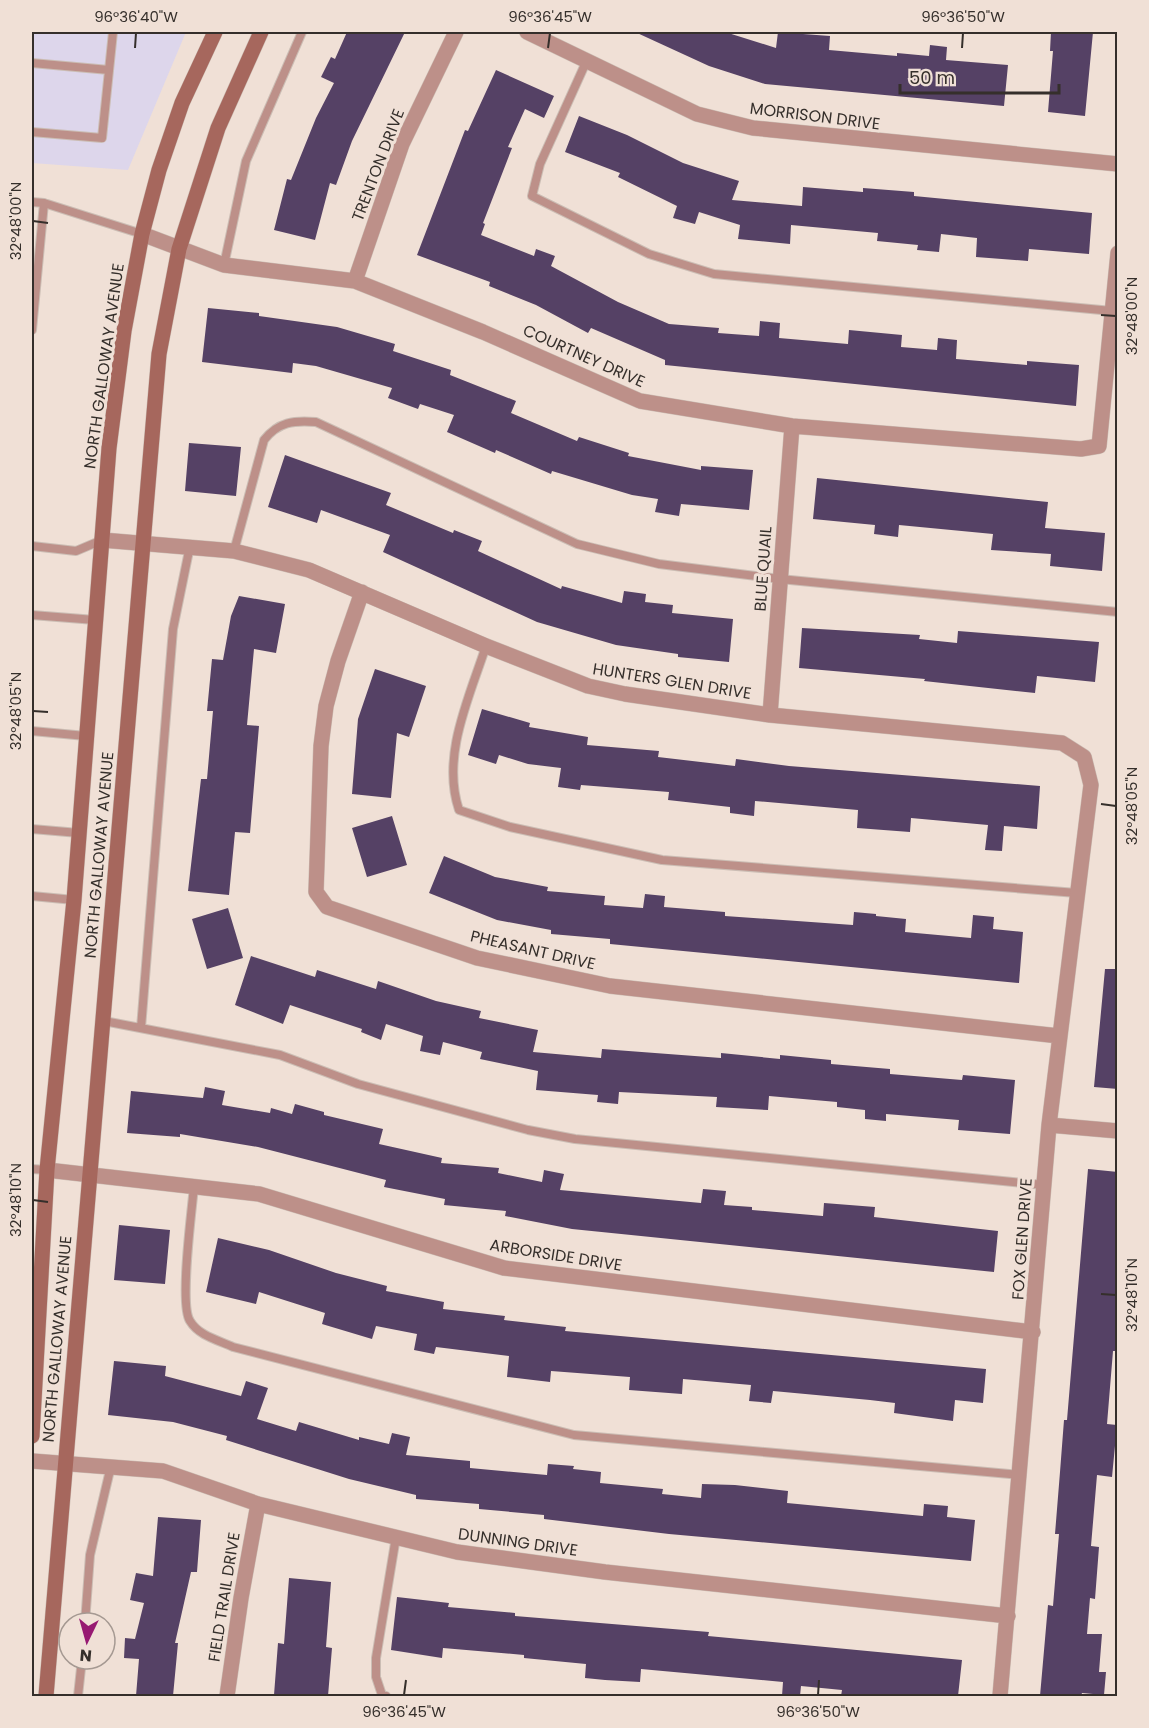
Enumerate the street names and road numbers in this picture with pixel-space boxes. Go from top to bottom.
street label: MORRISON DRIVE [748,97,882,135]
street label: TRENTON DRIVE [346,106,410,224]
street label: NORTH GALLOWAY AVENUE [78,262,130,470]
street label: COURTNEY DRIVE [519,319,649,393]
street label: BLUE QUAIL [749,526,777,612]
street label: HUNTERS GLEN DRIVE [591,657,753,705]
street label: NORTH GALLOWAY AVENUE [79,751,119,959]
street label: PHEASANT DRIVE [468,924,598,976]
street label: FOX GLEN DRIVE [1006,1177,1038,1301]
street label: ARBORSIDE DRIVE [488,1233,624,1277]
street label: NORTH GALLOWAY AVENUE [37,1235,77,1443]
street label: DUNNING DRIVE [457,1522,579,1562]
street label: FIELD TRAIL DRIVE [202,1531,246,1663]

